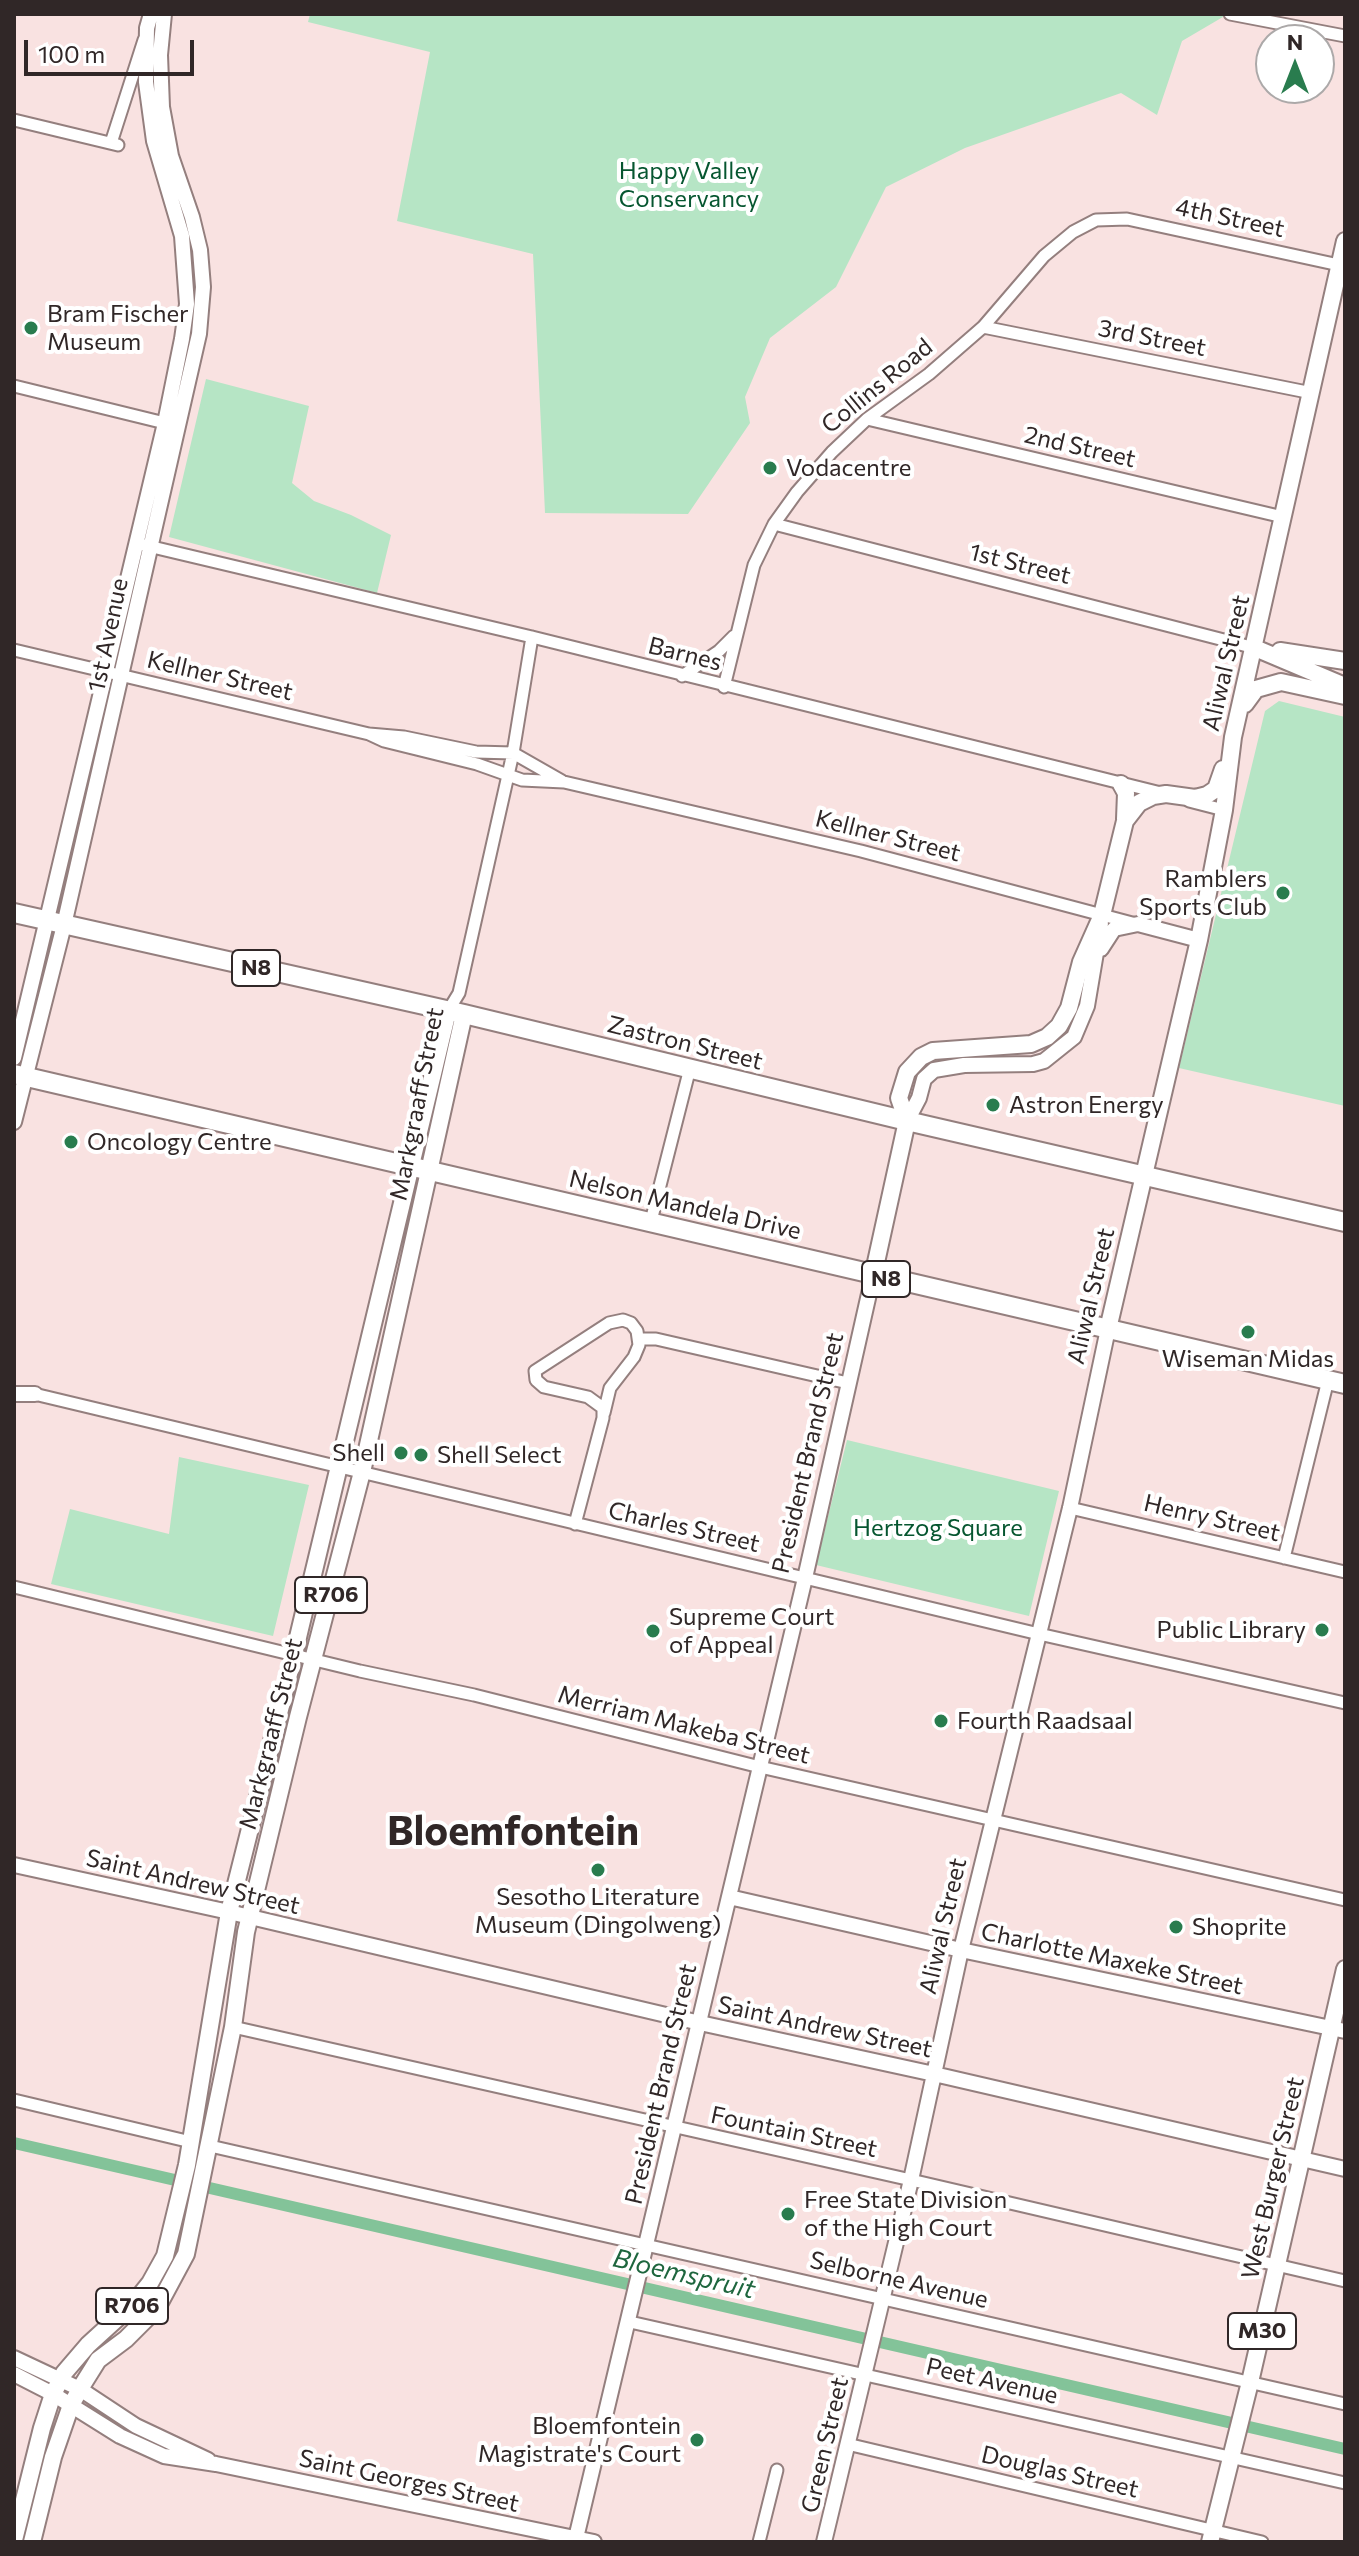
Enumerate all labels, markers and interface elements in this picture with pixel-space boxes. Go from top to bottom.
scale bar [28,24,198,74]
north arrow [1255,24,1335,104]
text: N [1287,28,1303,55]
text: 100 m [38,39,105,68]
park label: Happy Valley Conservancy [619,157,759,213]
street label: 4th Street [1173,192,1287,244]
place label: Bram Fischer Museum [47,300,189,356]
street label: 3rd Street [1096,313,1208,363]
marker: Bram Fischer Museum [22,319,40,337]
street label: Collins Road [816,333,938,439]
street label: 2nd Street [1022,420,1138,474]
place label: Vodacentre [786,454,912,482]
marker: Vodacentre [761,459,779,477]
street label: 1st Street [966,538,1074,590]
street label: 1st Avenue [82,575,134,695]
street label: Aliwal Street [1196,592,1256,734]
street label: Barnes [645,631,725,677]
street label: Kellner Street [144,645,296,707]
street label: Kellner Street [812,804,964,868]
place label: Ramblers Sports Club [1139,865,1267,921]
marker: Ramblers Sports Club [1274,884,1292,902]
road number: N8 [232,950,280,986]
street label: Markgraaff Street [384,1005,450,1203]
street label: Zastron Street [604,1010,766,1076]
place label: Astron Energy [1009,1091,1164,1119]
marker: Astron Energy [984,1096,1002,1114]
place label: Oncology Centre [87,1128,272,1156]
marker: Oncology Centre [62,1133,80,1151]
street label: Nelson Mandela Drive [566,1164,804,1246]
street label: Aliwal Street [1061,1225,1121,1367]
road number: N8 [862,1261,910,1297]
marker: Wiseman Midas [1239,1323,1257,1341]
street label: President Brand Street [766,1330,850,1576]
place label: Wiseman Midas [1162,1345,1334,1373]
place label: Shell [332,1439,385,1467]
place label: Shell Select [437,1441,561,1469]
marker: Shell [392,1444,410,1462]
marker: Shell Select [412,1446,430,1464]
street label: Henry Street [1141,1488,1283,1548]
street label: Charles Street [606,1496,762,1558]
park label: Hertzog Square [853,1514,1023,1542]
road number: R706 [295,1577,367,1613]
place label: Supreme Court of Appeal [669,1603,834,1659]
place label: Public Library [1157,1616,1306,1644]
marker: Public Library [1313,1621,1331,1639]
marker: Supreme Court of Appeal [644,1622,662,1640]
street label: Markgraaff Street [233,1635,309,1833]
street label: Merriam Makeba Street [555,1680,813,1770]
place label: Fourth Raadsaal [957,1707,1133,1735]
marker: Fourth Raadsaal [932,1712,950,1730]
district label: Bloemfontein [387,1808,639,1856]
street label: Saint Andrew Street [83,1843,303,1921]
street label: Aliwal Street [913,1855,973,1997]
marker: Sesotho Literature Museum (Dingolweng) [589,1861,607,1879]
place label: Sesotho Literature Museum (Dingolweng) [475,1883,721,1939]
place label: Shoprite [1192,1913,1286,1941]
street label: Charlotte Maxeke Street [978,1917,1246,2001]
marker: Shoprite [1167,1918,1185,1936]
street label: President Brand Street [619,1961,703,2207]
street label: Saint Andrew Street [715,1990,935,2064]
street label: West Burger Street [1236,2074,1310,2282]
street label: Fountain Street [708,2100,880,2164]
place label: Free State Division of the High Court [804,2186,1007,2242]
marker: Free State Division of the High Court [779,2205,797,2223]
water label: Bloemspruit [610,2243,758,2305]
street label: Selborne Avenue [807,2246,991,2314]
road number: R706 [96,2288,168,2324]
road number: M30 [1228,2313,1296,2349]
street label: Peet Avenue [923,2352,1061,2410]
street label: Green Street [795,2374,855,2516]
place label: Bloemfontein Magistrate's Court [478,2412,681,2468]
marker: Bloemfontein Magistrate's Court [688,2431,706,2449]
street label: Douglas Street [979,2440,1141,2504]
street label: Saint Georges Street [296,2444,522,2518]

